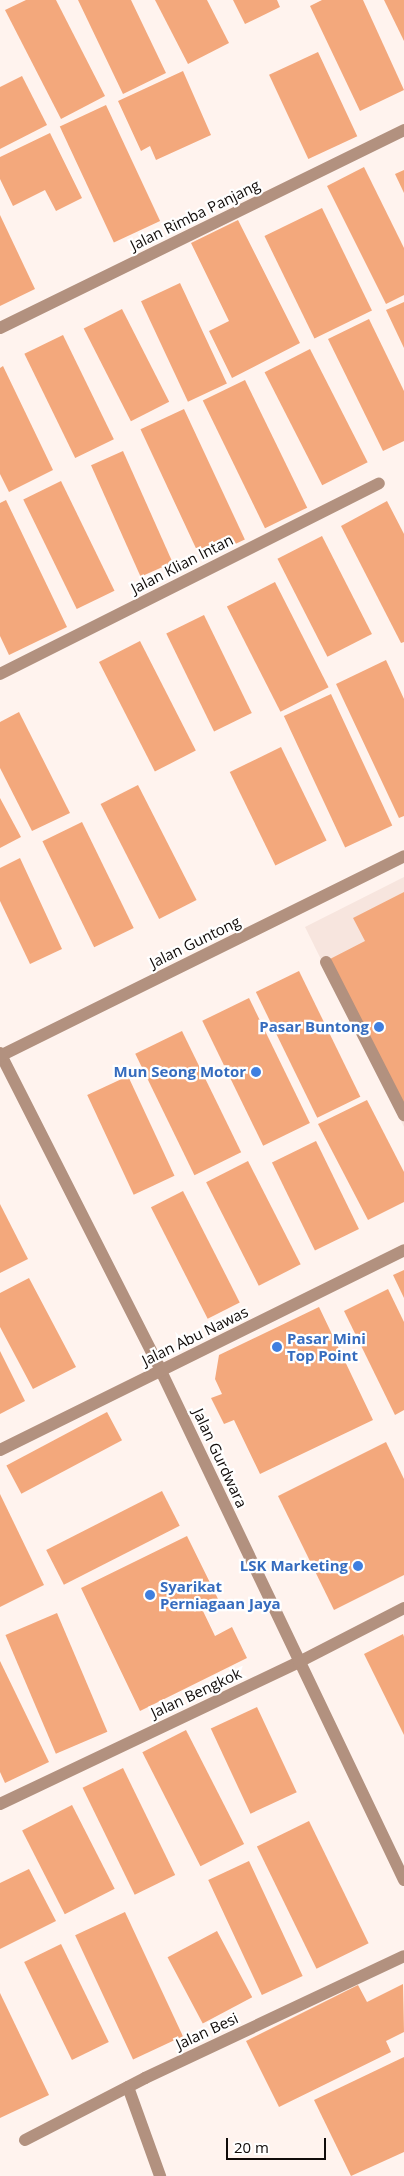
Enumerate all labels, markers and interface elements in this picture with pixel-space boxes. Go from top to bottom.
street label: Jalan Rimba Panjang [127,176,263,254]
street label: Jalan Klian Intan [128,531,236,597]
street label: Jalan Guntong [147,912,243,972]
place label: Pasar Buntong [259,1018,369,1036]
marker: Pasar Buntong [373,1021,385,1033]
place label: Mun Seong Motor [114,1063,246,1081]
marker: Mun Seong Motor [250,1066,262,1078]
street label: Jalan Abu Nawas [139,1302,251,1370]
place label: Pasar Mini Top Point [287,1329,366,1364]
marker: Pasar Mini Top Point [271,1341,283,1353]
street label: Jalan Gurdwara [189,1406,251,1510]
place label: LSK Marketing [240,1557,348,1575]
marker: LSK Marketing [352,1560,364,1572]
place label: Syarikat Perniagaan Jaya [160,1577,281,1612]
marker: Syarikat Perniagaan Jaya [144,1589,156,1601]
street label: Jalan Bengkok [148,1664,244,1722]
street label: Jalan Besi [173,2009,241,2053]
scale bar [229,2128,329,2160]
text: 20 m [234,2137,269,2157]

